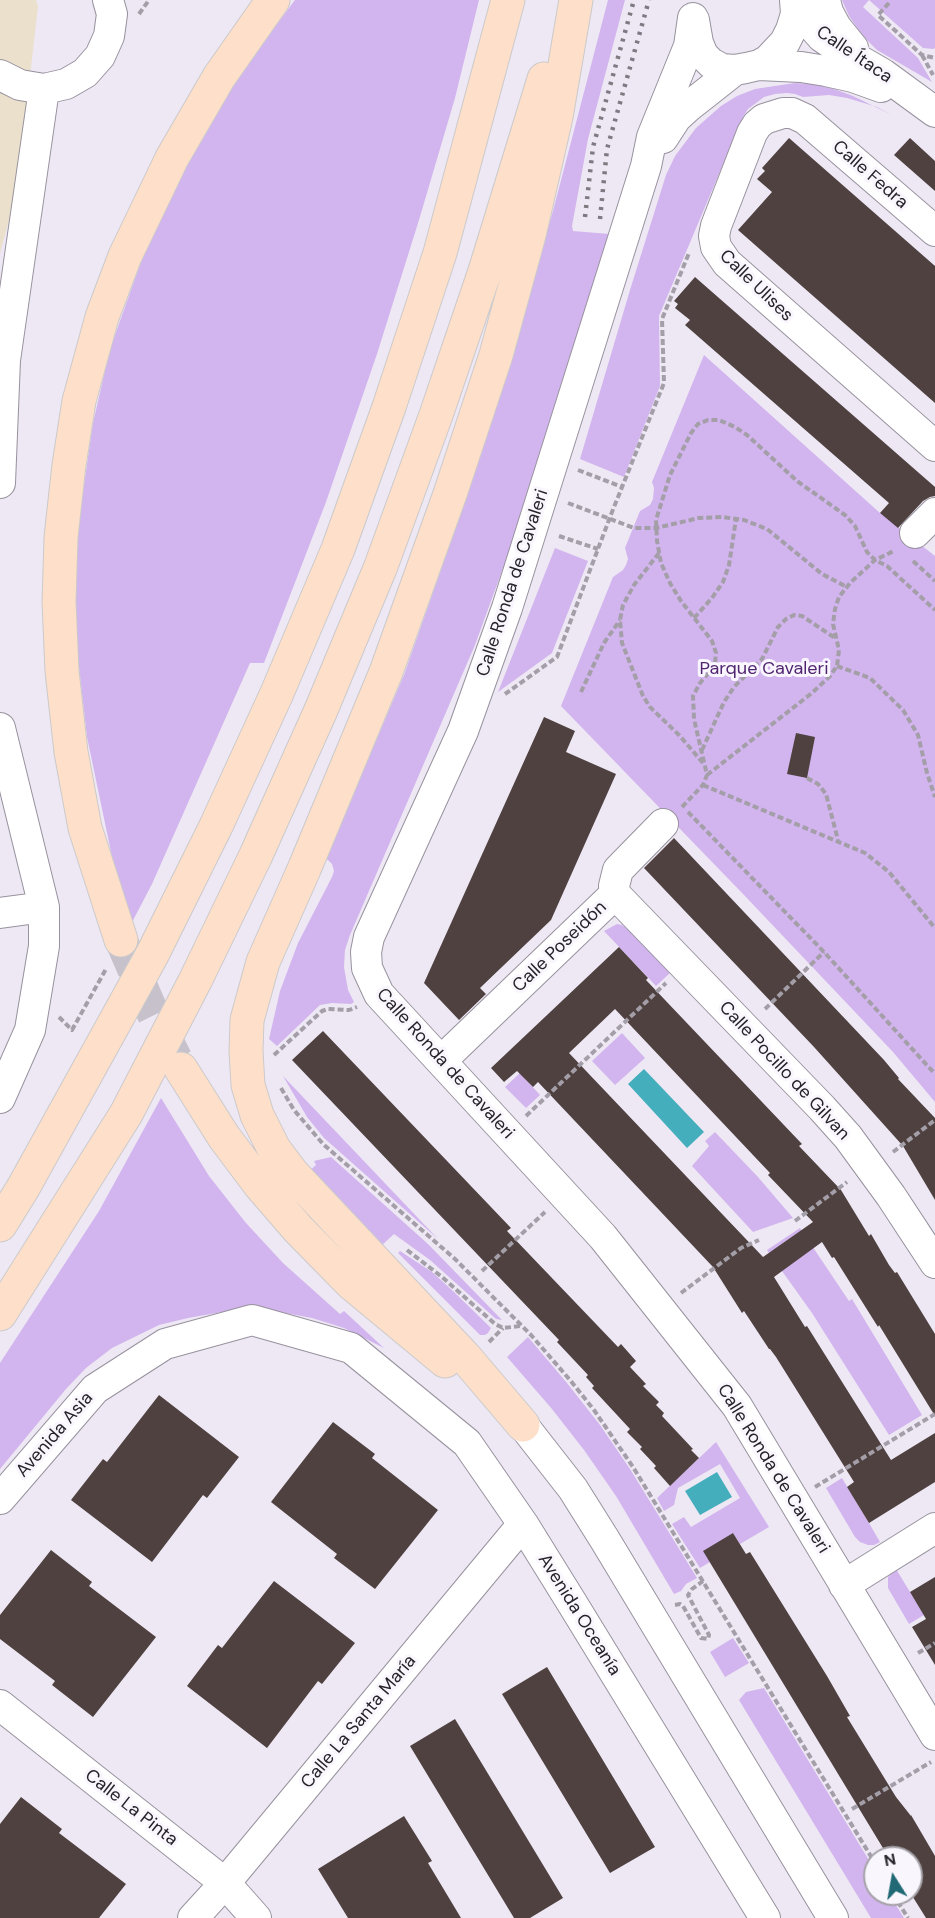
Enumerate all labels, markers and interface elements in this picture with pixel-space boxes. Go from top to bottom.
street label: Calle Ítaca [812,22,896,88]
street label: Calle Fedra [828,136,912,214]
street label: Calle Ulises [715,246,797,326]
street label: Calle Ronda de Cavaleri [473,487,553,679]
park label: Parque Cavaleri [699,658,829,680]
street label: Calle Poseidón [509,897,611,997]
street label: Calle Ronda de Cavaleri [372,984,518,1144]
street label: Calle Pocillo de Gilvan [714,997,854,1145]
street label: Calle Ronda de Cavaleri [712,1380,834,1558]
street label: Avenida Asia [12,1388,98,1482]
street label: Avenida Oceanía [533,1550,625,1680]
street label: Calle La Santa María [297,1651,421,1793]
street label: Calle La Pinta [80,1765,182,1851]
north arrow [863,1846,923,1906]
text: N [882,1848,898,1871]

